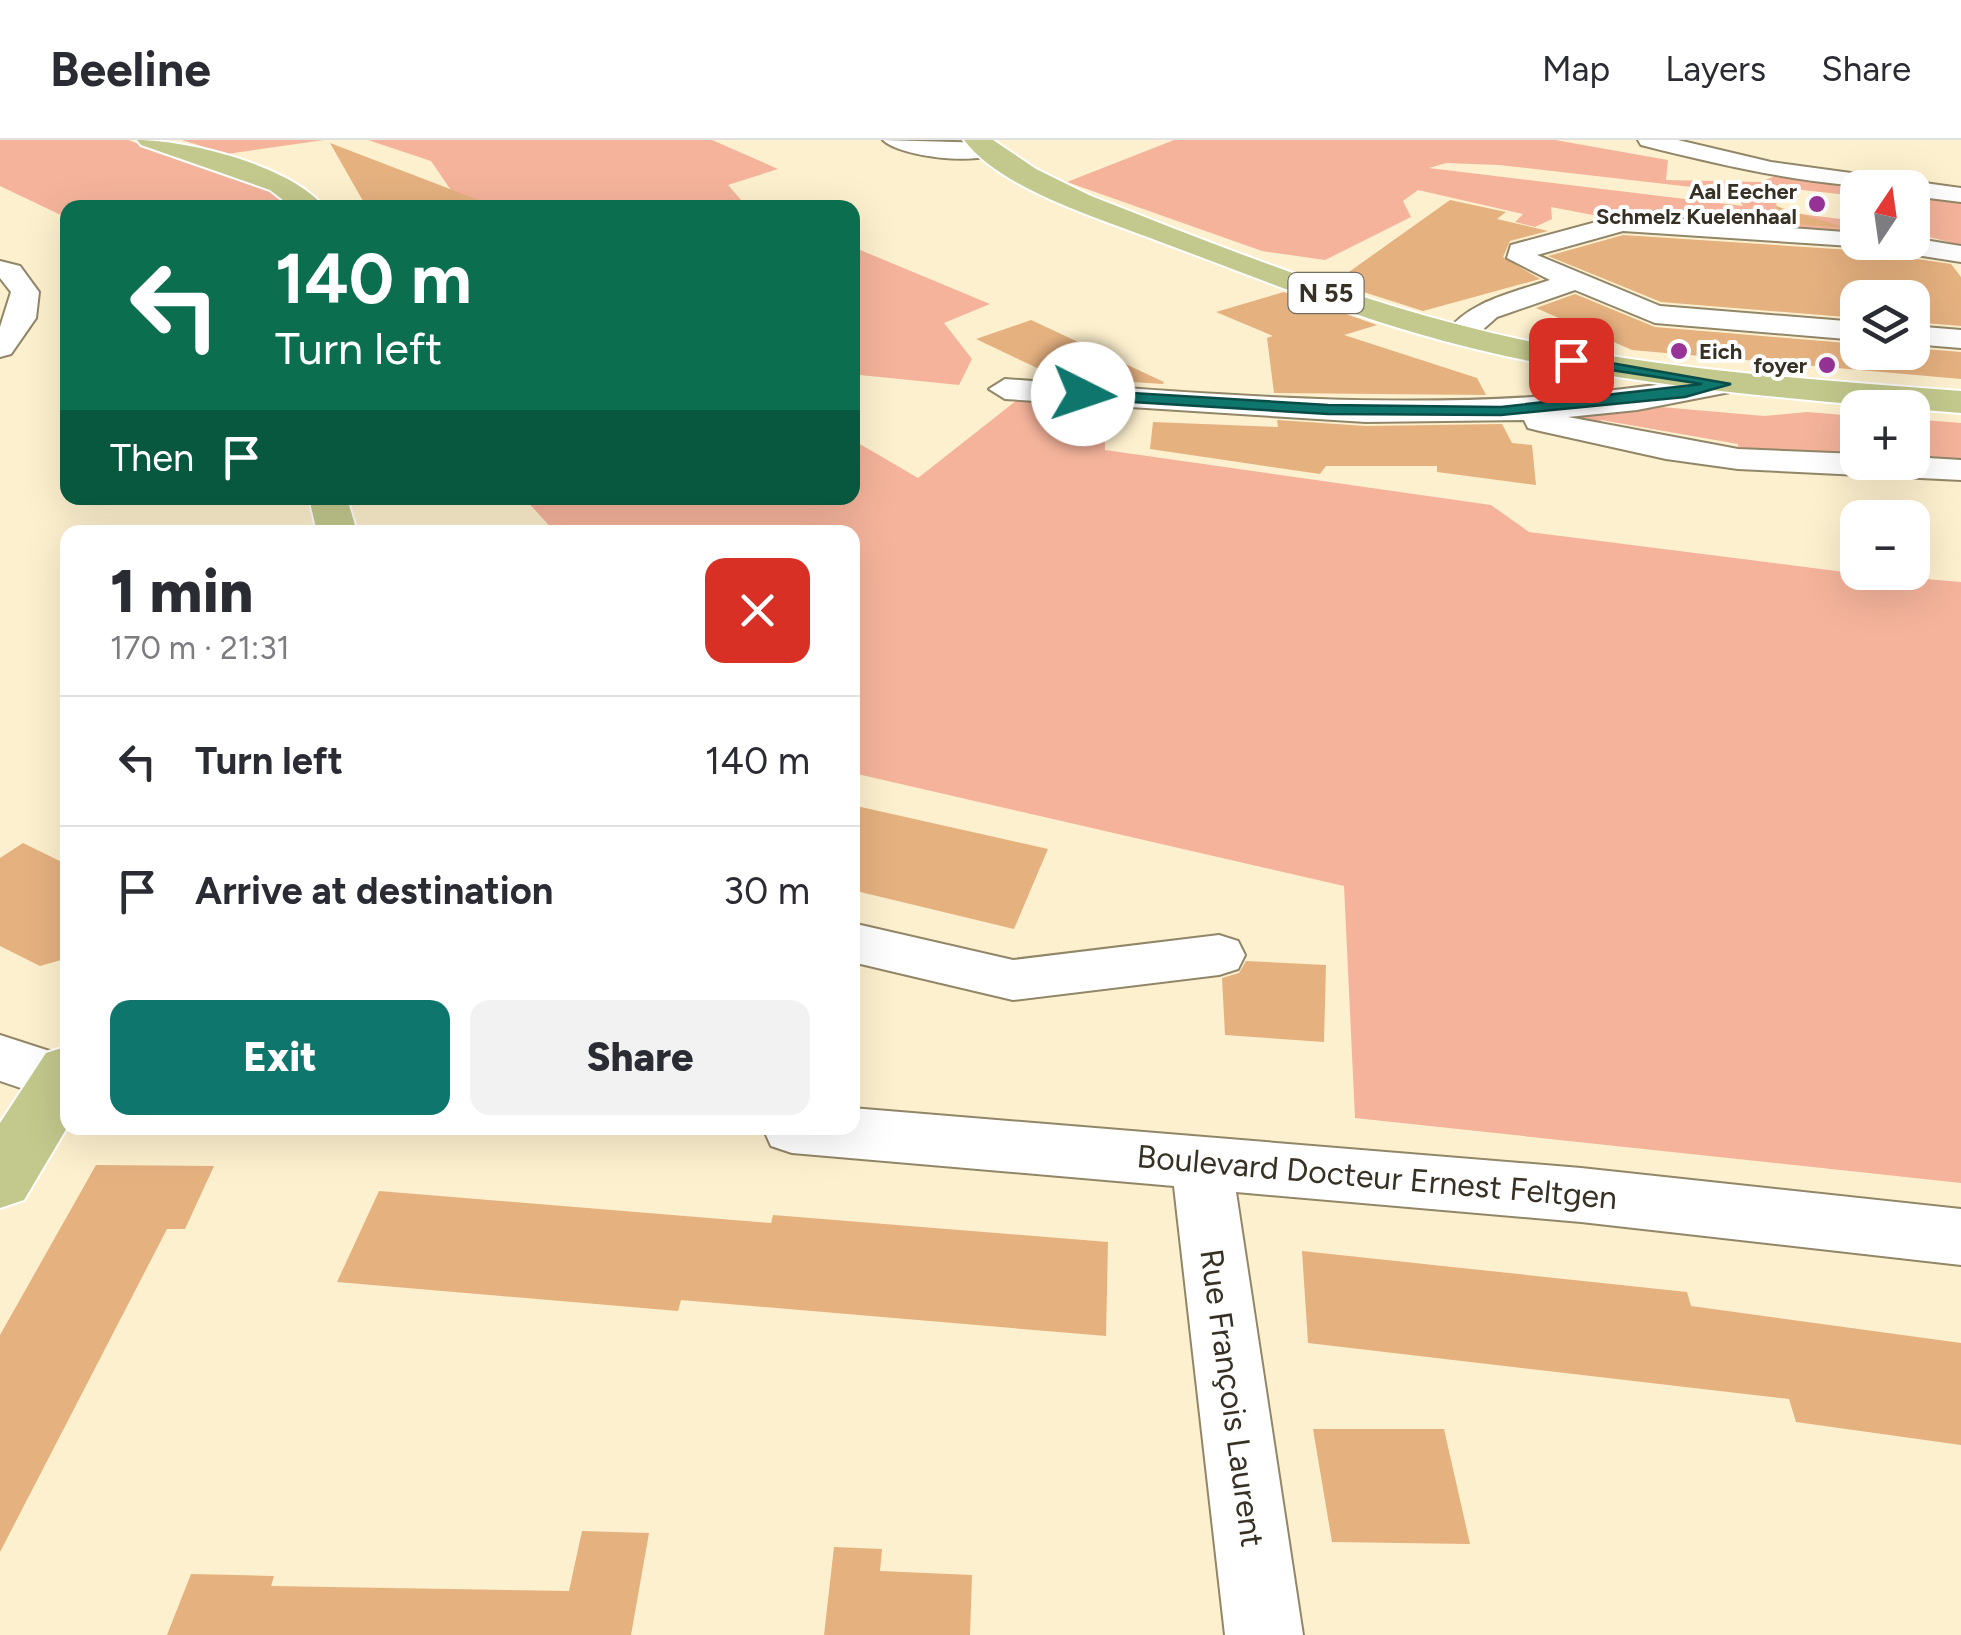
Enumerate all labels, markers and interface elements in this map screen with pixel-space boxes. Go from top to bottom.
text: Beeline [50,40,211,98]
text: Map [1542,48,1610,90]
text: Layers [1665,48,1766,90]
text: Share [1821,48,1911,90]
north arrow [1840,170,1930,260]
map controls [1840,170,1930,590]
place label: Aal Eecher Schmelz Kuelenhaal [1596,178,1798,230]
marker: Aal Eecher Schmelz Kuelenhaal [1806,193,1828,215]
text: 140 m [275,236,472,321]
icon: left [110,240,240,370]
road number: N 55 [1288,273,1364,313]
button: layers [1840,280,1930,370]
pin [1529,318,1614,403]
text: Turn left [275,321,442,375]
icon: arrive [1544,333,1599,388]
place label: Eich [1699,338,1742,365]
marker: Eich [1668,340,1690,362]
position arrow [1031,342,1135,446]
place label: foyer [1753,352,1808,379]
marker: foyer [1816,354,1838,376]
button: + [1840,390,1930,480]
icon: arrive [214,430,269,485]
text: Then [110,435,194,481]
button: − [1840,500,1930,590]
text: 1 min [110,555,253,627]
button: close [705,558,810,663]
text: 170 m · 21:31 [110,629,290,667]
icon: left [110,734,165,789]
text: Turn left [195,738,343,784]
text: 140 m [705,738,810,784]
icon: arrive [110,864,165,919]
text: Arrive at destination [195,868,553,914]
text: 30 m [723,868,810,914]
button: Exit [110,1000,450,1115]
button: Share [470,1000,810,1115]
street label: Boulevard Docteur Ernest Feltgen [1135,1137,1619,1217]
street label: Rue François Laurent [1192,1247,1272,1549]

